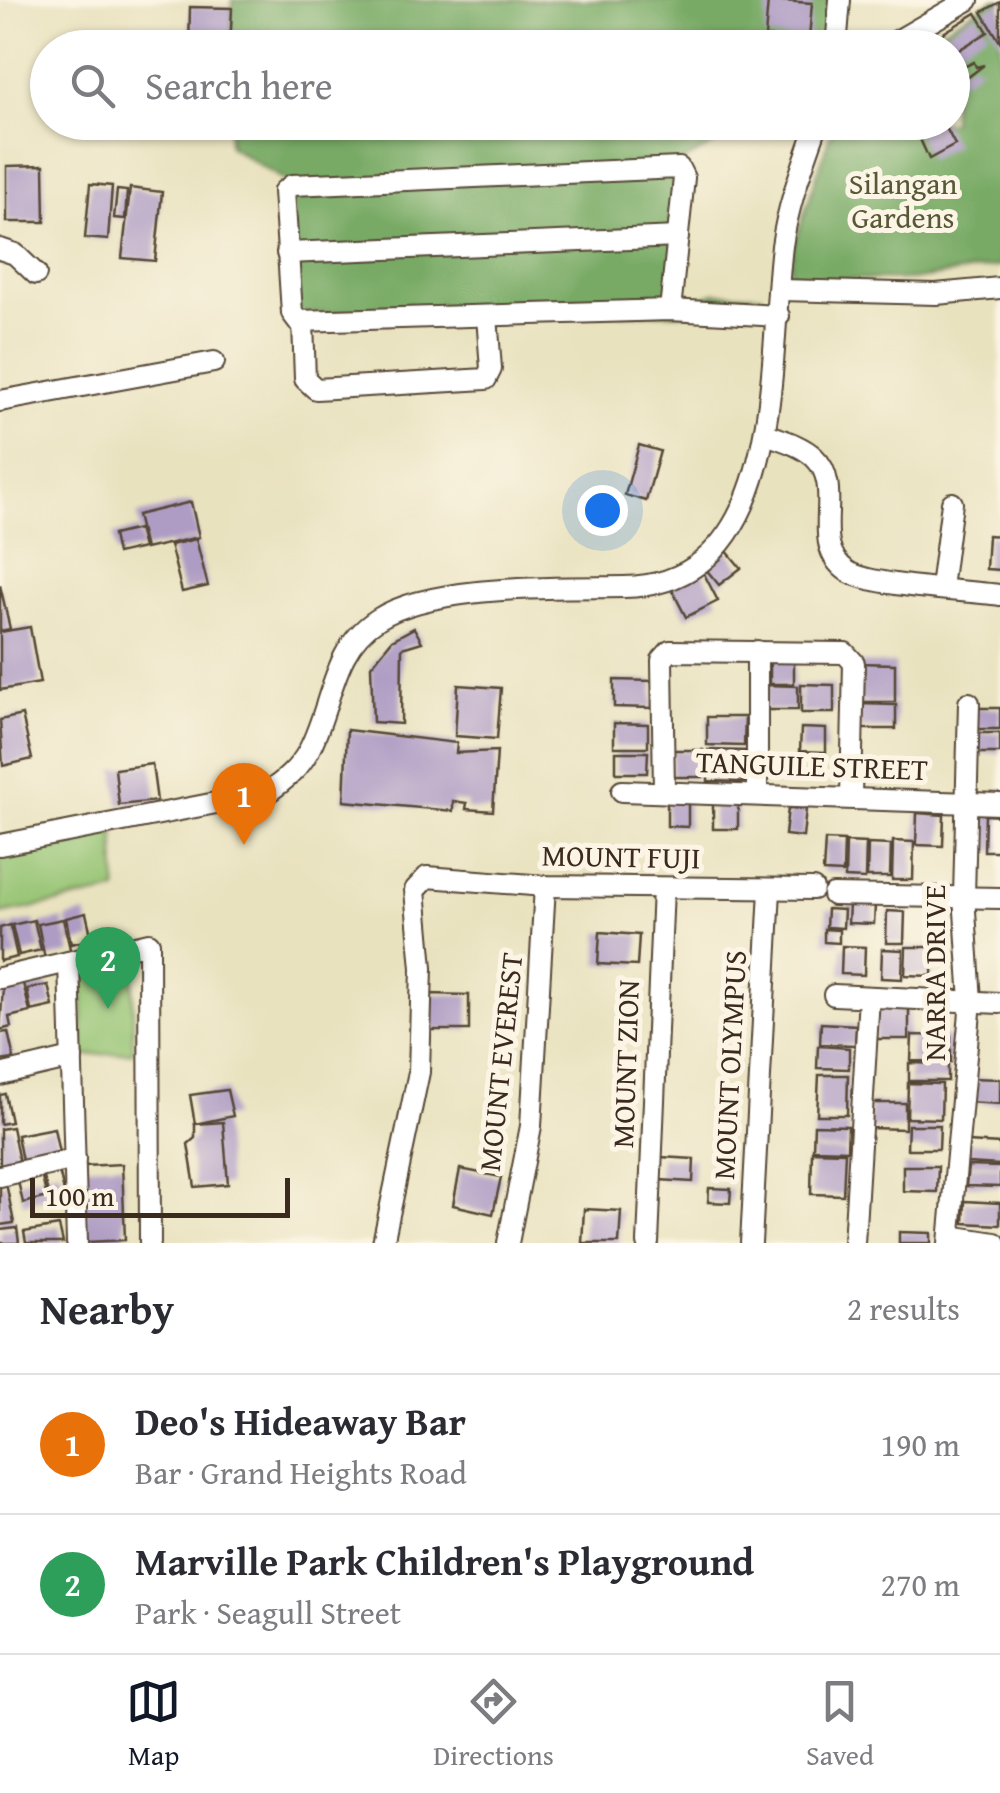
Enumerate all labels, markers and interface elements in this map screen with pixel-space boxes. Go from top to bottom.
search box [30,30,970,140]
text: Search here [145,57,333,113]
icon: search [65,58,120,113]
park label: Silangan Gardens [849,161,957,239]
your location [577,485,628,536]
street label: TANGUILE STREET [695,739,929,791]
pin: 1 [212,762,276,845]
street label: MOUNT FUJI [541,833,701,879]
street label: NARRA DRIVE [912,885,956,1061]
pin: 2 [76,926,140,1009]
street label: MOUNT OLYMPUS [701,949,757,1181]
street label: MOUNT EVEREST [467,950,533,1173]
street label: MOUNT ZION [600,979,650,1149]
scale bar [30,1173,290,1218]
text: 100 m [45,1175,114,1216]
text: Nearby [40,1278,174,1339]
text: 2 results [847,1285,960,1332]
text: Deo's Hideaway Bar [135,1393,466,1449]
text: 1 [64,1421,81,1468]
text: 190 m [881,1421,960,1468]
text: Bar · Grand Heights Road [135,1449,467,1496]
text: Marville Park Children's Playground [135,1533,754,1589]
text: 2 [64,1561,81,1608]
text: 270 m [881,1561,960,1608]
text: Park · Seagull Street [135,1589,401,1636]
tab: Map [126,1674,181,1775]
tab: Directions [433,1674,554,1775]
tab: Saved [806,1674,874,1775]

